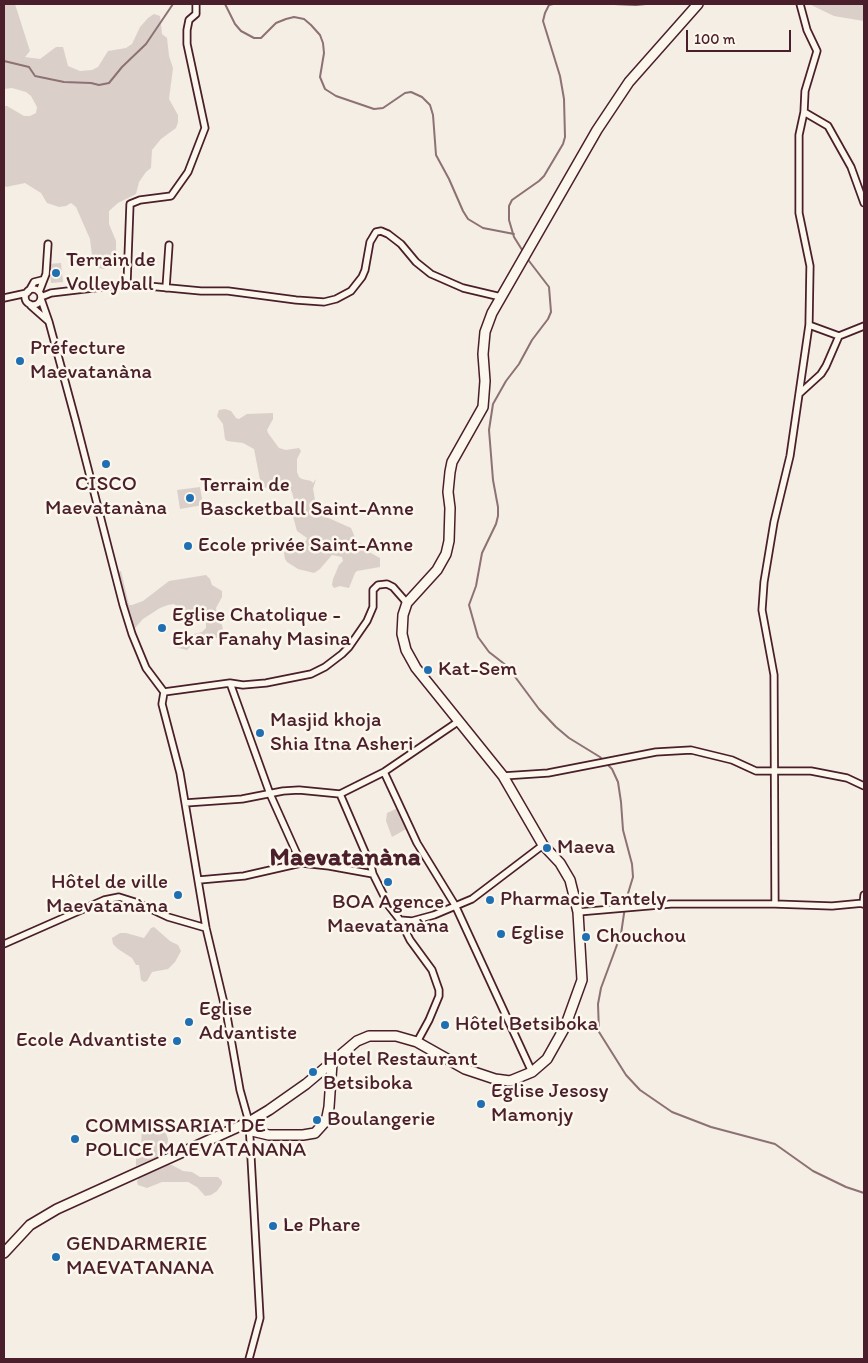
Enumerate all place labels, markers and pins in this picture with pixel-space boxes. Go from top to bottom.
place label: Terrain de Volleyball [66,248,156,298]
marker: Terrain de Volleyball [50,267,62,279]
place label: Préfecture Maevatanàna [30,336,152,386]
marker: Préfecture Maevatanàna [14,355,26,367]
marker: CISCO Maevatanàna [100,458,112,470]
place label: CISCO Maevatanàna [45,472,167,522]
place label: Terrain de Bascketball Saint-Anne [200,473,414,523]
marker: Terrain de Bascketball Saint-Anne [184,492,196,504]
place label: Ecole privée Saint-Anne [198,533,413,559]
marker: Ecole privée Saint-Anne [182,540,194,552]
place label: Eglise Chatolique - Ekar Fanahy Masina [172,603,351,653]
marker: Eglise Chatolique - Ekar Fanahy Masina [156,622,168,634]
place label: Kat-Sem [438,657,517,683]
marker: Kat-Sem [422,664,434,676]
place label: Masjid khoja Shia Itna Asheri [270,708,413,758]
marker: Masjid khoja Shia Itna Asheri [254,727,266,739]
place label: Maeva [557,835,615,861]
marker: Maeva [541,842,553,854]
place label: Hôtel de ville Maevatanàna [46,870,168,920]
marker: BOA Agence Maevatanàna [382,876,394,888]
place label: Pharmacie Tantely [500,887,666,913]
marker: Hôtel de ville Maevatanàna [172,889,184,901]
place label: BOA Agence Maevatanàna [327,890,449,940]
marker: Pharmacie Tantely [484,894,496,906]
place label: Eglise [511,921,564,947]
place label: Chouchou [596,924,686,950]
marker: Eglise [495,928,507,940]
marker: Chouchou [580,931,592,943]
place label: Eglise Advantiste [199,997,297,1047]
place label: Hôtel Betsiboka [455,1012,598,1038]
marker: Eglise Advantiste [183,1016,195,1028]
marker: Hôtel Betsiboka [439,1019,451,1031]
place label: Ecole Advantiste [16,1028,167,1054]
marker: Ecole Advantiste [171,1035,183,1047]
place label: Hotel Restaurant Betsiboka [323,1047,477,1097]
marker: Hotel Restaurant Betsiboka [307,1066,319,1078]
place label: Eglise Jesosy Mamonjy [491,1079,608,1129]
marker: Eglise Jesosy Mamonjy [475,1098,487,1110]
place label: Boulangerie [327,1107,435,1133]
place label: COMMISSARIAT DE POLICE MAEVATANANA [85,1114,306,1164]
marker: Boulangerie [311,1114,323,1126]
marker: COMMISSARIAT DE POLICE MAEVATANANA [69,1133,81,1145]
place label: Le Phare [283,1213,360,1239]
marker: Le Phare [267,1220,279,1232]
place label: GENDARMERIE MAEVATANANA [66,1232,214,1282]
marker: GENDARMERIE MAEVATANANA [50,1251,62,1263]

